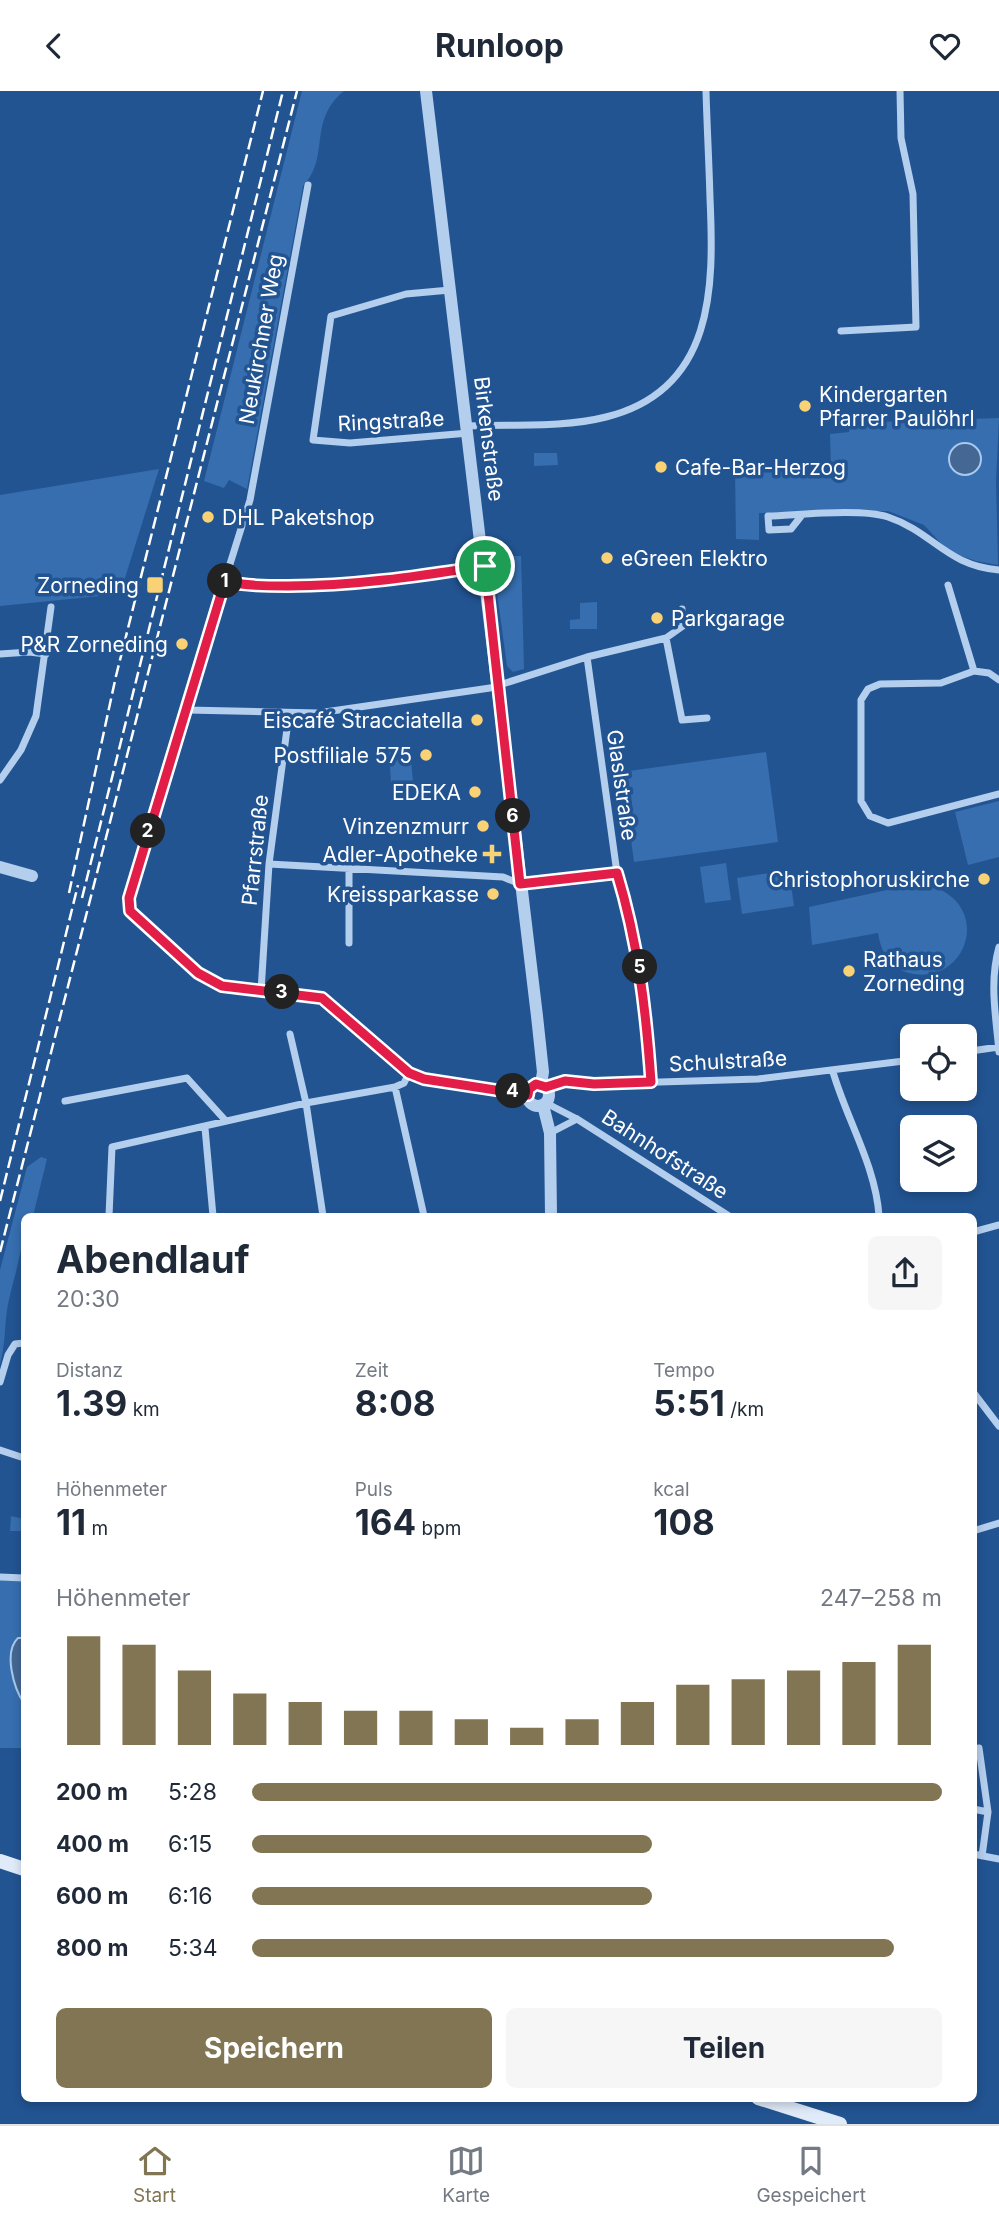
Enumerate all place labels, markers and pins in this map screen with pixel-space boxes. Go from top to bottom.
place label: Kindergarten Pfarrer Paulöhrl [819,382,975,431]
marker: Kindergarten Pfarrer Paulöhrl [797,398,813,414]
place label: Cafe-Bar-Herzog [675,455,846,480]
marker: Cafe-Bar-Herzog [653,459,669,475]
place label: DHL Paketshop [222,505,375,530]
marker: DHL Paketshop [200,509,216,525]
pin [455,536,515,596]
place label: eGreen Elektro [621,546,768,571]
marker: eGreen Elektro [599,550,615,566]
pin: 1 [208,563,243,599]
place label: Zorneding [37,573,139,598]
marker: Zorneding [145,575,165,595]
place label: Parkgarage [671,606,785,631]
marker: Parkgarage [649,610,665,626]
place label: P&R Zorneding [20,632,168,657]
marker: P&R Zorneding [174,636,190,652]
place label: Eiscafé Stracciatella [263,708,463,733]
marker: Eiscafé Stracciatella [469,712,485,728]
place label: Postfiliale 575 [273,743,412,768]
marker: Postfiliale 575 [418,747,434,763]
place label: EDEKA [392,780,461,805]
marker: EDEKA [467,784,483,800]
pin: 6 [496,799,530,833]
pin: 2 [130,813,166,849]
place label: Vinzenzmurr [343,814,469,839]
marker: Vinzenzmurr [475,818,491,834]
place label: Adler-Apotheke [323,842,478,867]
marker: Adler-Apotheke [484,846,500,862]
place label: Christophoruskirche [768,867,970,892]
marker: Christophoruskirche [976,871,992,887]
place label: Kreissparkasse [327,882,479,907]
marker: Kreissparkasse [485,886,501,902]
place label: Rathaus Zorneding [863,947,965,996]
pin: 5 [622,949,658,985]
marker: Rathaus Zorneding [841,963,857,979]
pin: 3 [264,975,300,1009]
pin: 4 [496,1073,530,1109]

